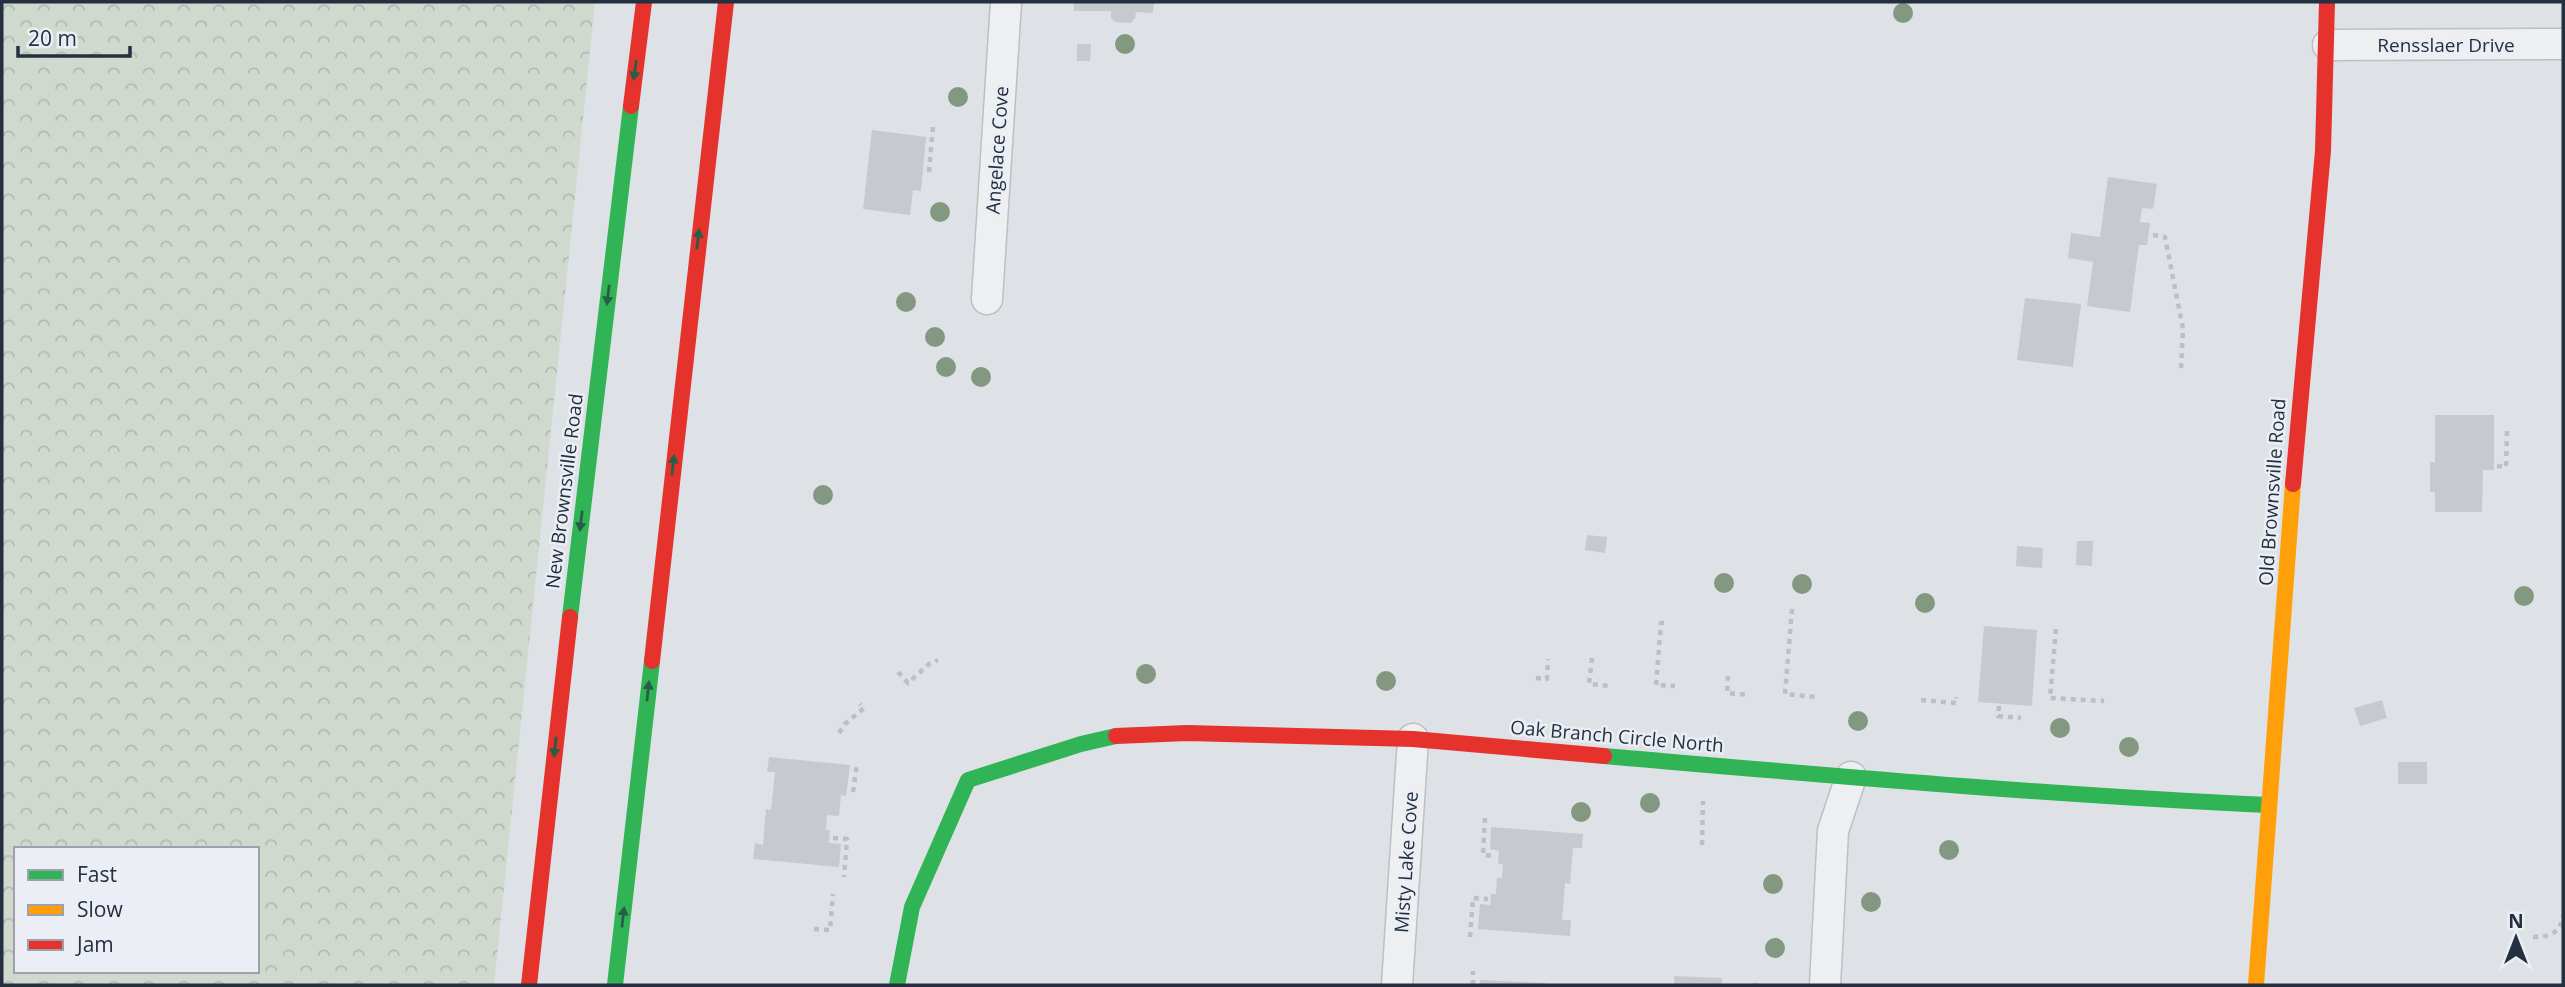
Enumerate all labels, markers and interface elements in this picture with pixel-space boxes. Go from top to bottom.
scale bar [18,14,130,58]
text: 20 m [28,24,77,52]
street label: Rensslaer Drive [2377,32,2515,58]
one-way arrow [630,59,641,81]
street label: Angelace Cove [980,85,1014,215]
one-way arrow [693,228,704,250]
one-way arrow [603,285,614,307]
street label: New Brownsville Road [539,392,589,590]
street label: Old Brownsville Road [2252,397,2292,587]
one-way arrow [668,454,679,476]
one-way arrow [576,510,587,532]
one-way arrow [642,680,653,702]
street label: Oak Branch Circle North [1509,714,1725,758]
one-way arrow [550,736,561,758]
street label: Misty Lake Cove [1388,790,1424,934]
legend [14,847,259,973]
text: Fast [77,860,117,888]
text: Slow [77,895,123,923]
north arrow [2481,903,2551,973]
one-way arrow [617,906,628,928]
text: N [2508,908,2524,934]
text: Jam [75,930,114,958]

